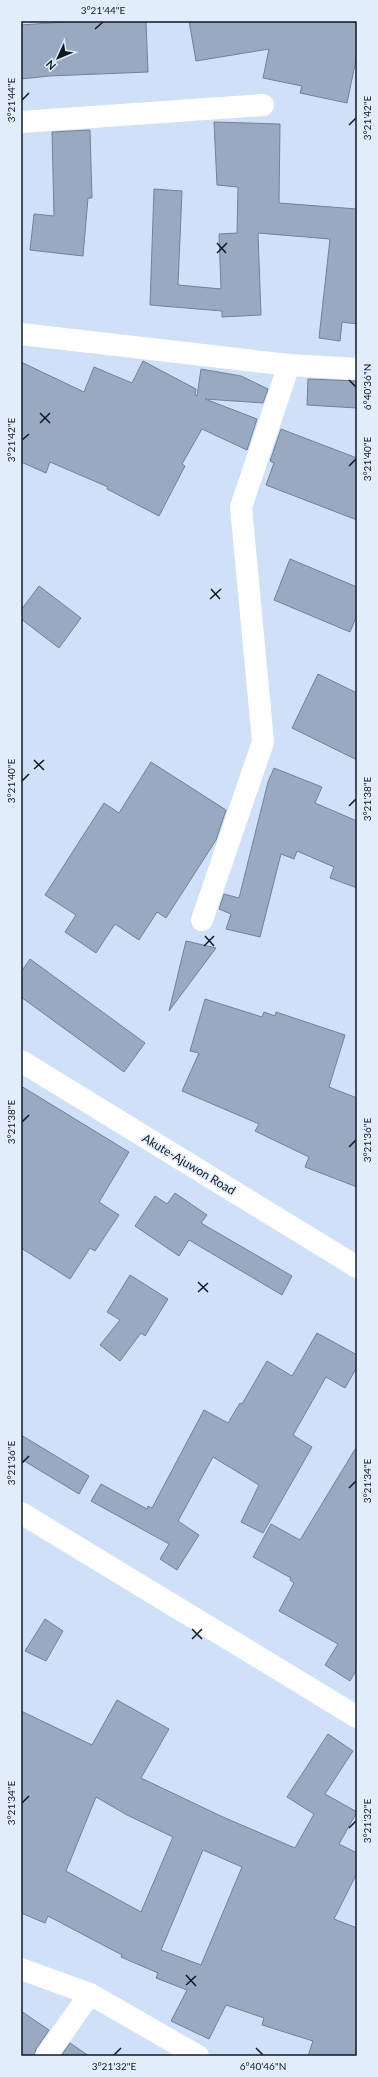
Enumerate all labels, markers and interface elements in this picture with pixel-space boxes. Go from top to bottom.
text: 3°21'44"E [81,4,126,16]
north arrow [38,38,78,78]
text: N [43,58,58,73]
text: 3°21'44"E [5,77,17,122]
text: 3°21'42"E [361,95,373,140]
text: 6°40'36"N [361,364,373,410]
text: 3°21'42"E [5,417,17,462]
text: 3°21'40"E [361,436,373,481]
text: 3°21'40"E [5,758,17,803]
text: 3°21'38"E [361,776,373,821]
text: 3°21'38"E [5,1099,17,1144]
text: 3°21'36"E [361,1117,373,1162]
street label: Akute-Ajuwon Road [140,1130,238,1198]
text: 3°21'36"E [5,1440,17,1485]
text: 3°21'34"E [361,1458,373,1503]
text: 3°21'34"E [5,1780,17,1825]
text: 3°21'32"E [361,1798,373,1843]
text: 3°21'32"E [92,2060,137,2072]
text: 6°40'46"N [240,2060,286,2072]

